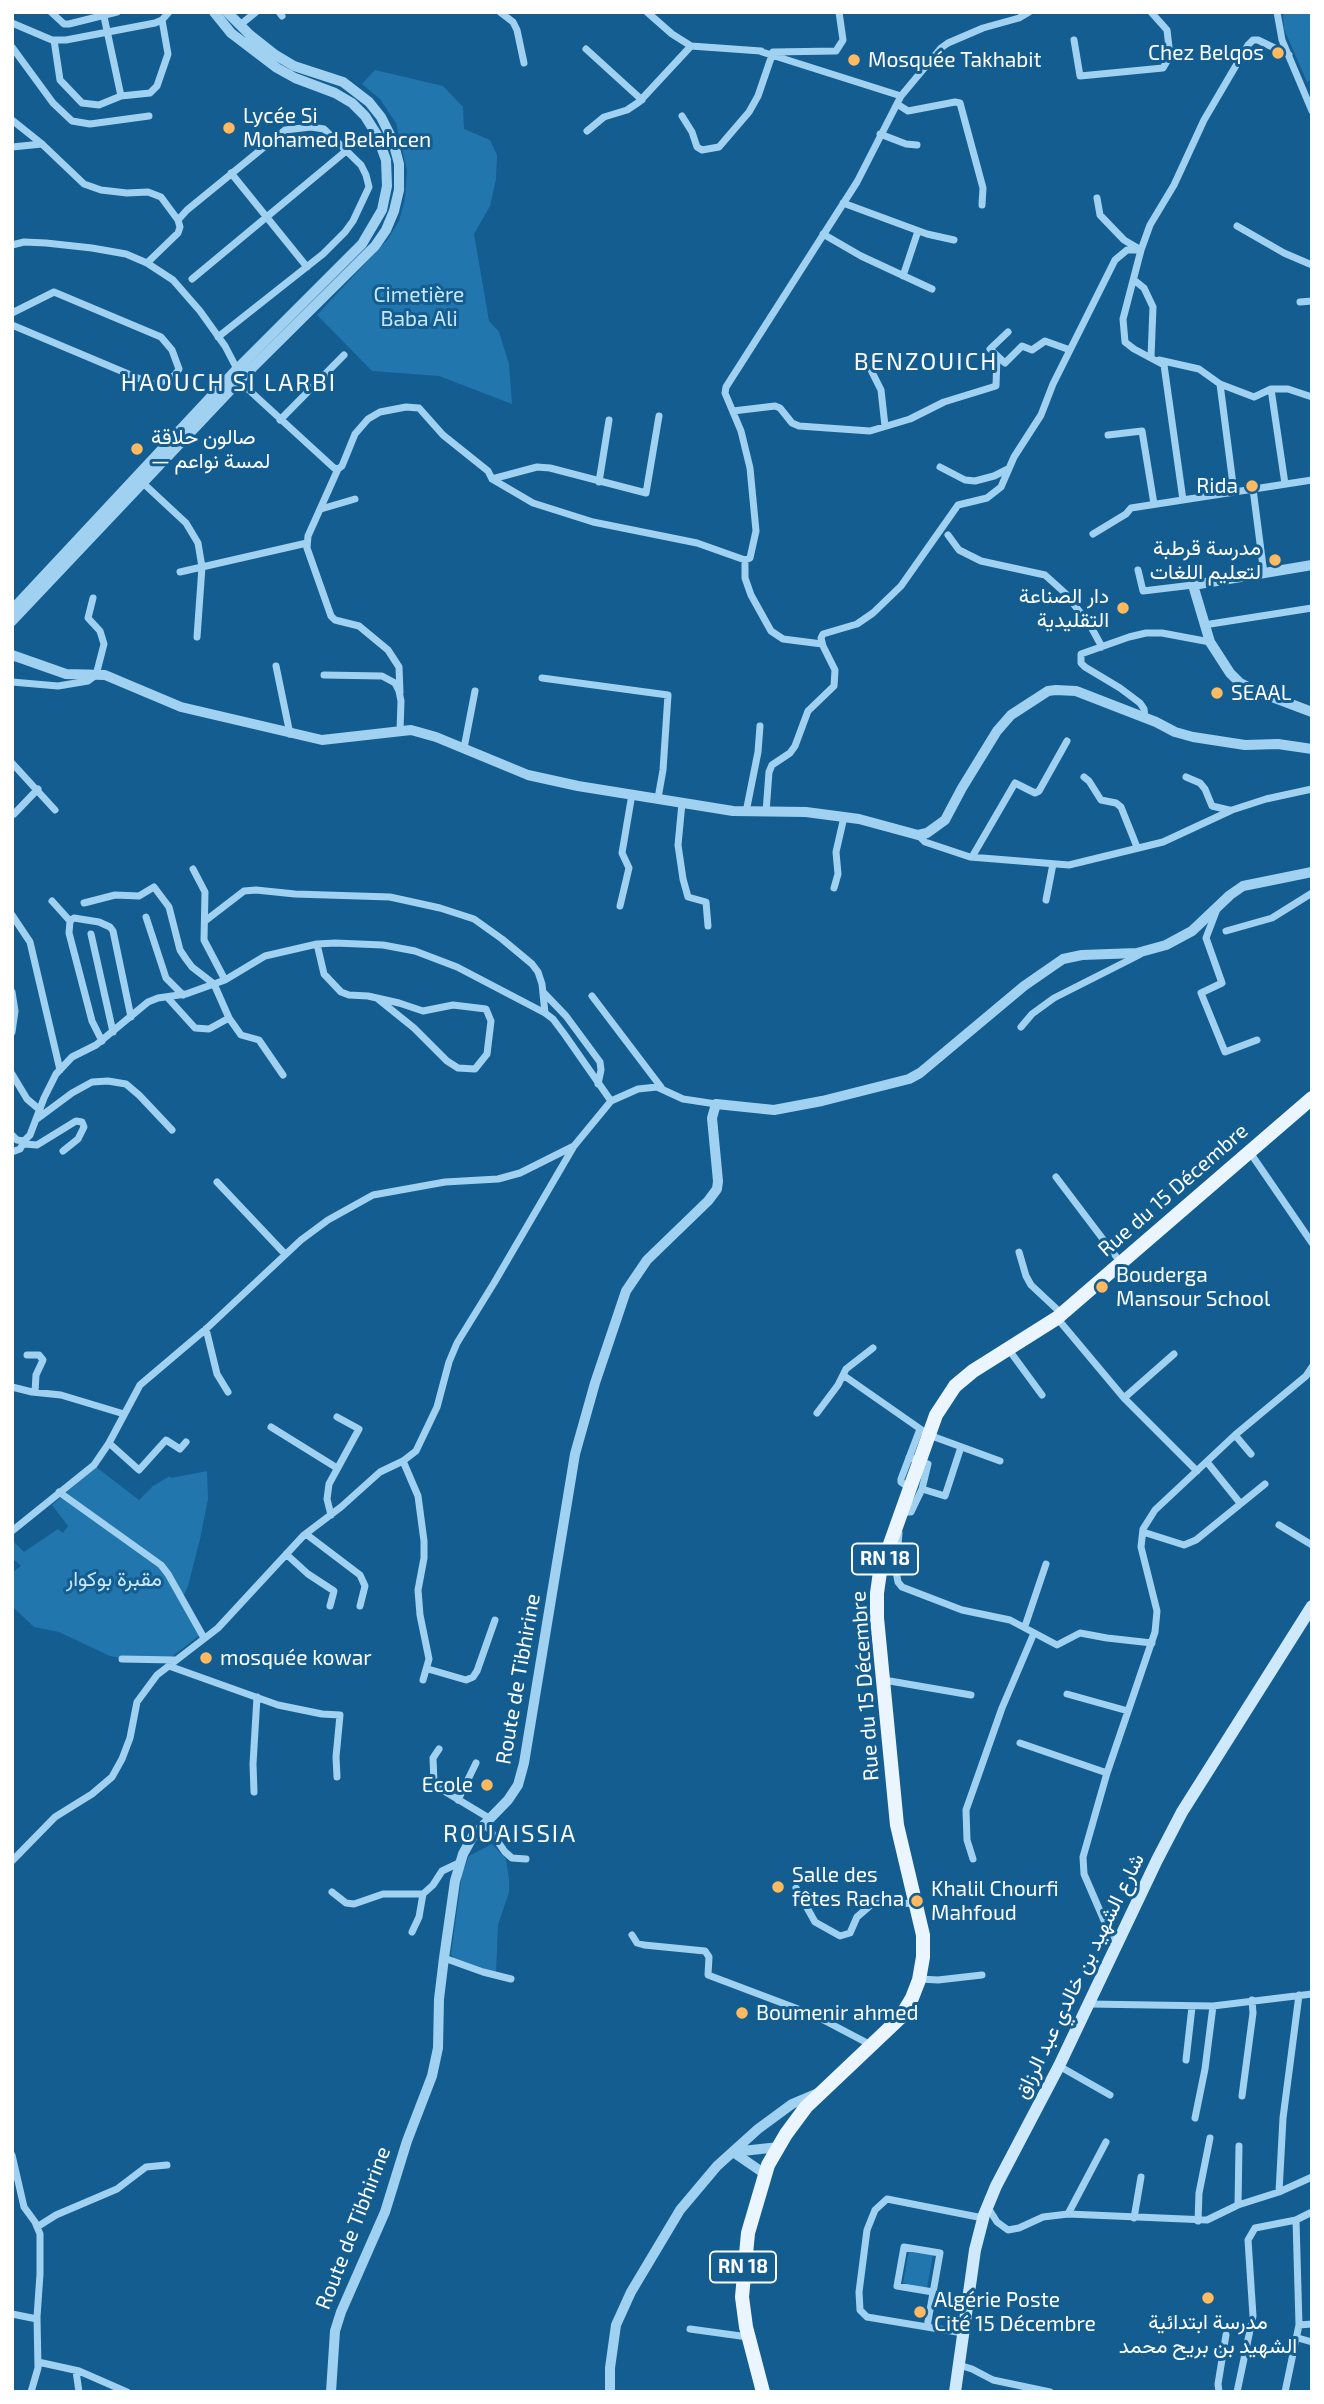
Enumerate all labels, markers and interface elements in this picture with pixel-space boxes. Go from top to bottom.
place label: Chez Belqos [1148,40,1264,66]
marker: Chez Belqos [1270,45,1286,61]
place label: Mosquée Takhabit [868,47,1042,73]
marker: Mosquée Takhabit [846,52,862,68]
place label: Lycée Si Mohamed Belahcen [243,103,431,153]
marker: Lycée Si Mohamed Belahcen [221,120,237,136]
park label: Cimetière Baba Ali [374,282,464,332]
district label: BENZOUICH [855,348,997,376]
district label: HAOUCH SI LARBI [123,369,335,397]
place label: صالون حلاقة — لمسة نواعم [151,424,270,474]
marker: صالون حلاقة — لمسة نواعم [129,441,145,457]
place label: Rida [1196,473,1238,499]
marker: Rida [1244,478,1260,494]
place label: مدرسة قرطبة لتعليم اللغات [1150,535,1261,585]
marker: مدرسة قرطبة لتعليم اللغات [1267,552,1283,568]
place label: دار الصناعة التقليدية [1019,583,1109,633]
marker: دار الصناعة التقليدية [1115,600,1131,616]
place label: SEAAL [1231,680,1291,706]
marker: SEAAL [1209,685,1225,701]
street label: Rue du 15 Décembre [1093,1118,1253,1262]
place label: Bouderga Mansour School [1116,1262,1270,1312]
marker: Bouderga Mansour School [1094,1279,1110,1295]
road number: RN 18 [852,1544,918,1574]
park label: مقبرة بوكوار [66,1566,162,1592]
street label: Rue du 15 Décembre [846,1590,884,1782]
street label: Route de Tibhirine [491,1592,545,1766]
place label: mosquée kowar [220,1645,372,1671]
marker: mosquée kowar [198,1650,214,1666]
place label: Ecole [422,1772,473,1798]
marker: Ecole [479,1777,495,1793]
district label: ROUAISSIA [444,1820,576,1848]
street label: شارع الشهيد بن خالدي عبد الرزاق [1009,1849,1149,2103]
place label: Salle des fêtes Racha [792,1862,904,1912]
place label: Khalil Chourfi Mahfoud [931,1876,1059,1926]
marker: Salle des fêtes Racha [770,1879,786,1895]
marker: Khalil Chourfi Mahfoud [909,1893,925,1909]
place label: Boumenir ahmed [756,2000,919,2026]
marker: Boumenir ahmed [734,2005,750,2021]
street label: Route de Tibhirine [310,2143,396,2313]
road number: RN 18 [710,2252,776,2282]
place label: Algérie Poste Cité 15 Décembre [934,2287,1096,2337]
marker: مدرسة ابتدائية الشهيد بن بريح محمد [1200,2290,1216,2306]
marker: Algérie Poste Cité 15 Décembre [912,2304,928,2320]
place label: مدرسة ابتدائية الشهيد بن بريح محمد [1119,2309,1297,2359]

